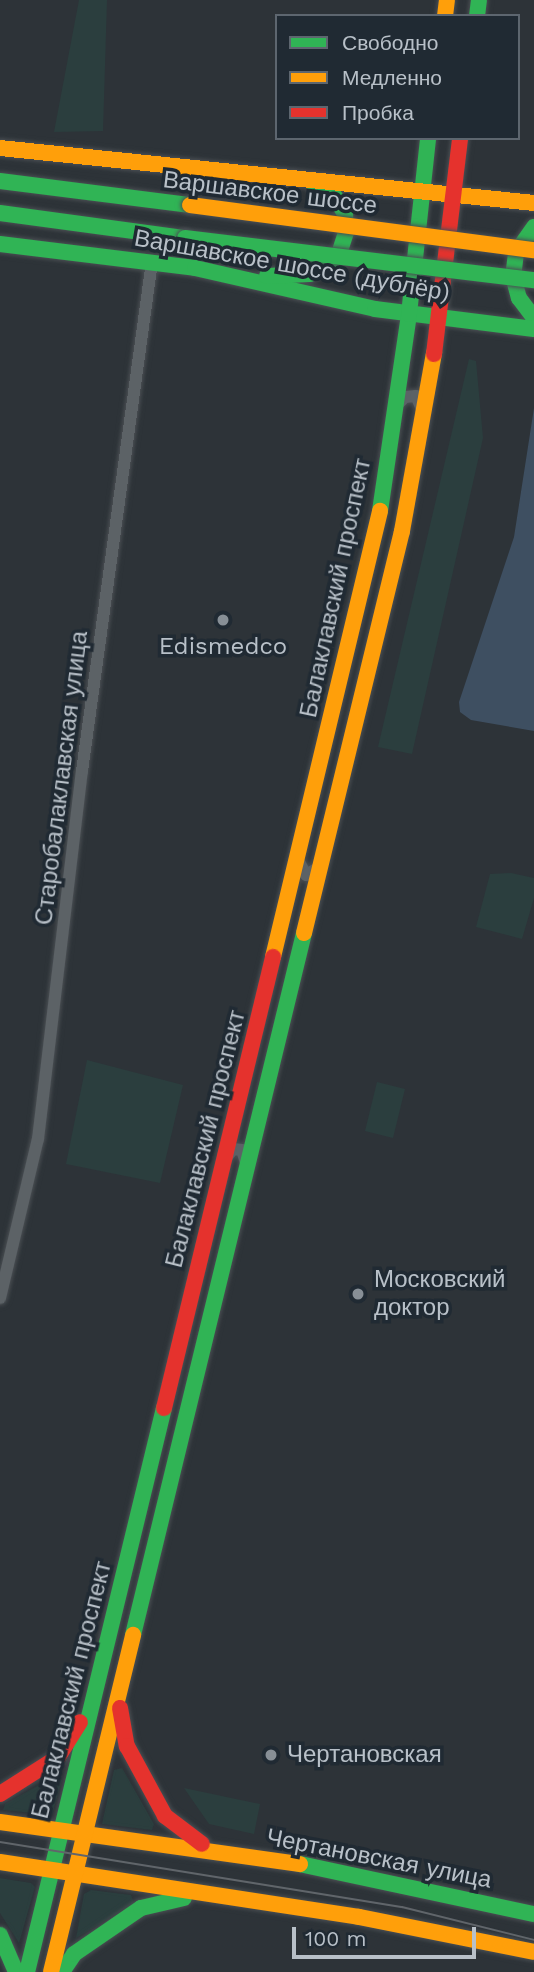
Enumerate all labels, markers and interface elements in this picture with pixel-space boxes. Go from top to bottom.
legend [275,14,520,140]
text: Свободно [342,30,439,55]
text: Медленно [342,65,442,90]
text: Пробка [342,100,414,125]
street label: Варшавское шоссе [161,166,379,220]
street label: Варшавское шоссе (дублёр) [132,224,452,308]
street label: Балаклавский проспект [294,456,378,720]
marker: Edismedco [213,610,233,630]
street label: Старобалаклавская улица [30,629,94,927]
place label: Edismedco [159,633,287,661]
street label: Балаклавский проспект [160,1007,252,1271]
place label: Московский доктор [374,1266,506,1322]
marker: Московский доктор [348,1284,368,1304]
street label: Балаклавский проспект [26,1558,118,1822]
place label: Чертановская [287,1741,442,1769]
marker: Чертановская [261,1745,281,1765]
street label: Чертановская улица [264,1823,494,1895]
scale bar [296,1912,480,1956]
text: 100 m [305,1926,367,1951]

